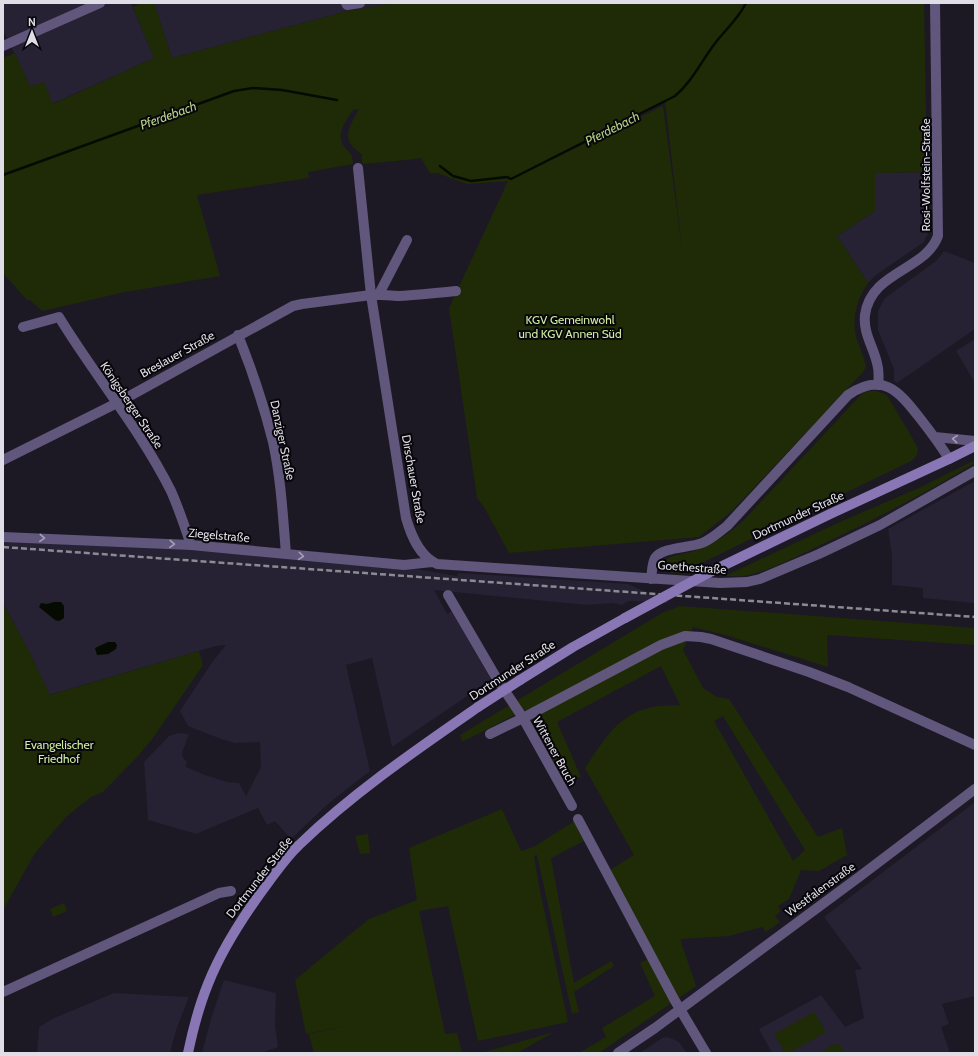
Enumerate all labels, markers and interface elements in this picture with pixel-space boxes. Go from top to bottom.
north arrow [12,12,52,52]
text: N [28,15,36,29]
water label: Pferdebach [137,97,199,133]
water label: Pferdebach [582,107,642,149]
street label: Rosi-Wolfstein-Straße [918,118,933,232]
park label: KGV Gemeinwohl und KGV Annen Süd [518,312,622,341]
street label: Breslauer Straße [137,327,217,381]
street label: Königsberger Straße [97,359,167,451]
street label: Danziger Straße [267,399,299,481]
street label: Dirschauer Straße [399,433,429,525]
one-way arrow [952,435,958,444]
street label: Dortmunder Straße [750,487,846,543]
street label: Ziegelstraße [188,525,250,545]
one-way arrow [39,534,45,543]
one-way arrow [169,540,175,549]
one-way arrow [298,551,304,560]
street label: Goethestraße [657,557,727,577]
street label: Dortmunder Straße [466,637,558,703]
street label: Wittener Bruch [530,714,580,788]
park label: Evangelischer Friedhof [24,737,94,766]
street label: Dortmunder Straße [223,833,295,921]
street label: Westfalenstraße [782,859,858,919]

